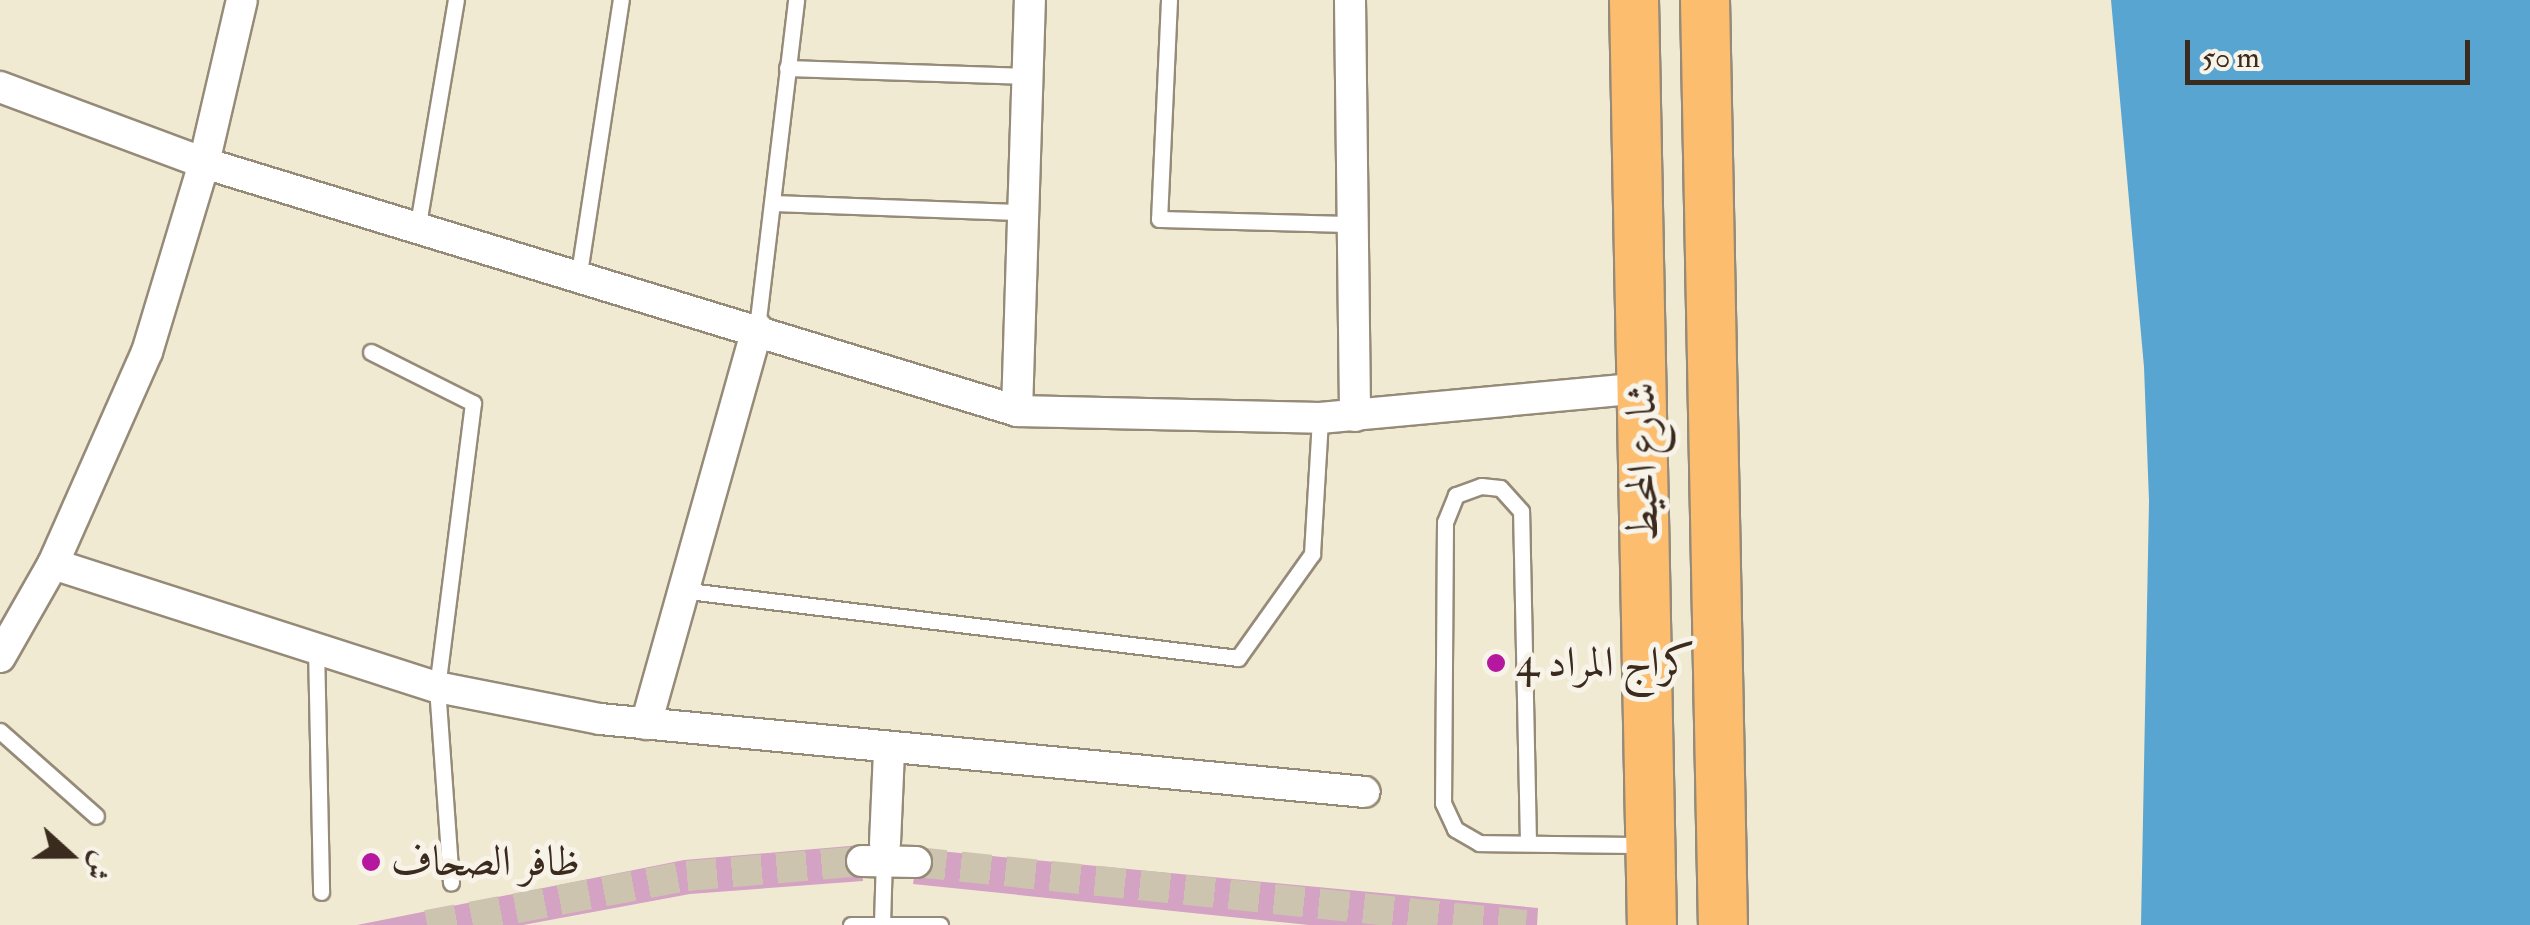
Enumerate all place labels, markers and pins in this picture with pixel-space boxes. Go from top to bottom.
place label: كراج المراد 4 [1516,638,1695,688]
marker: كراج المراد 4 [1485,652,1507,674]
place label: ظافر الصحاف [391,837,580,887]
marker: ظافر الصحاف [360,851,382,873]

